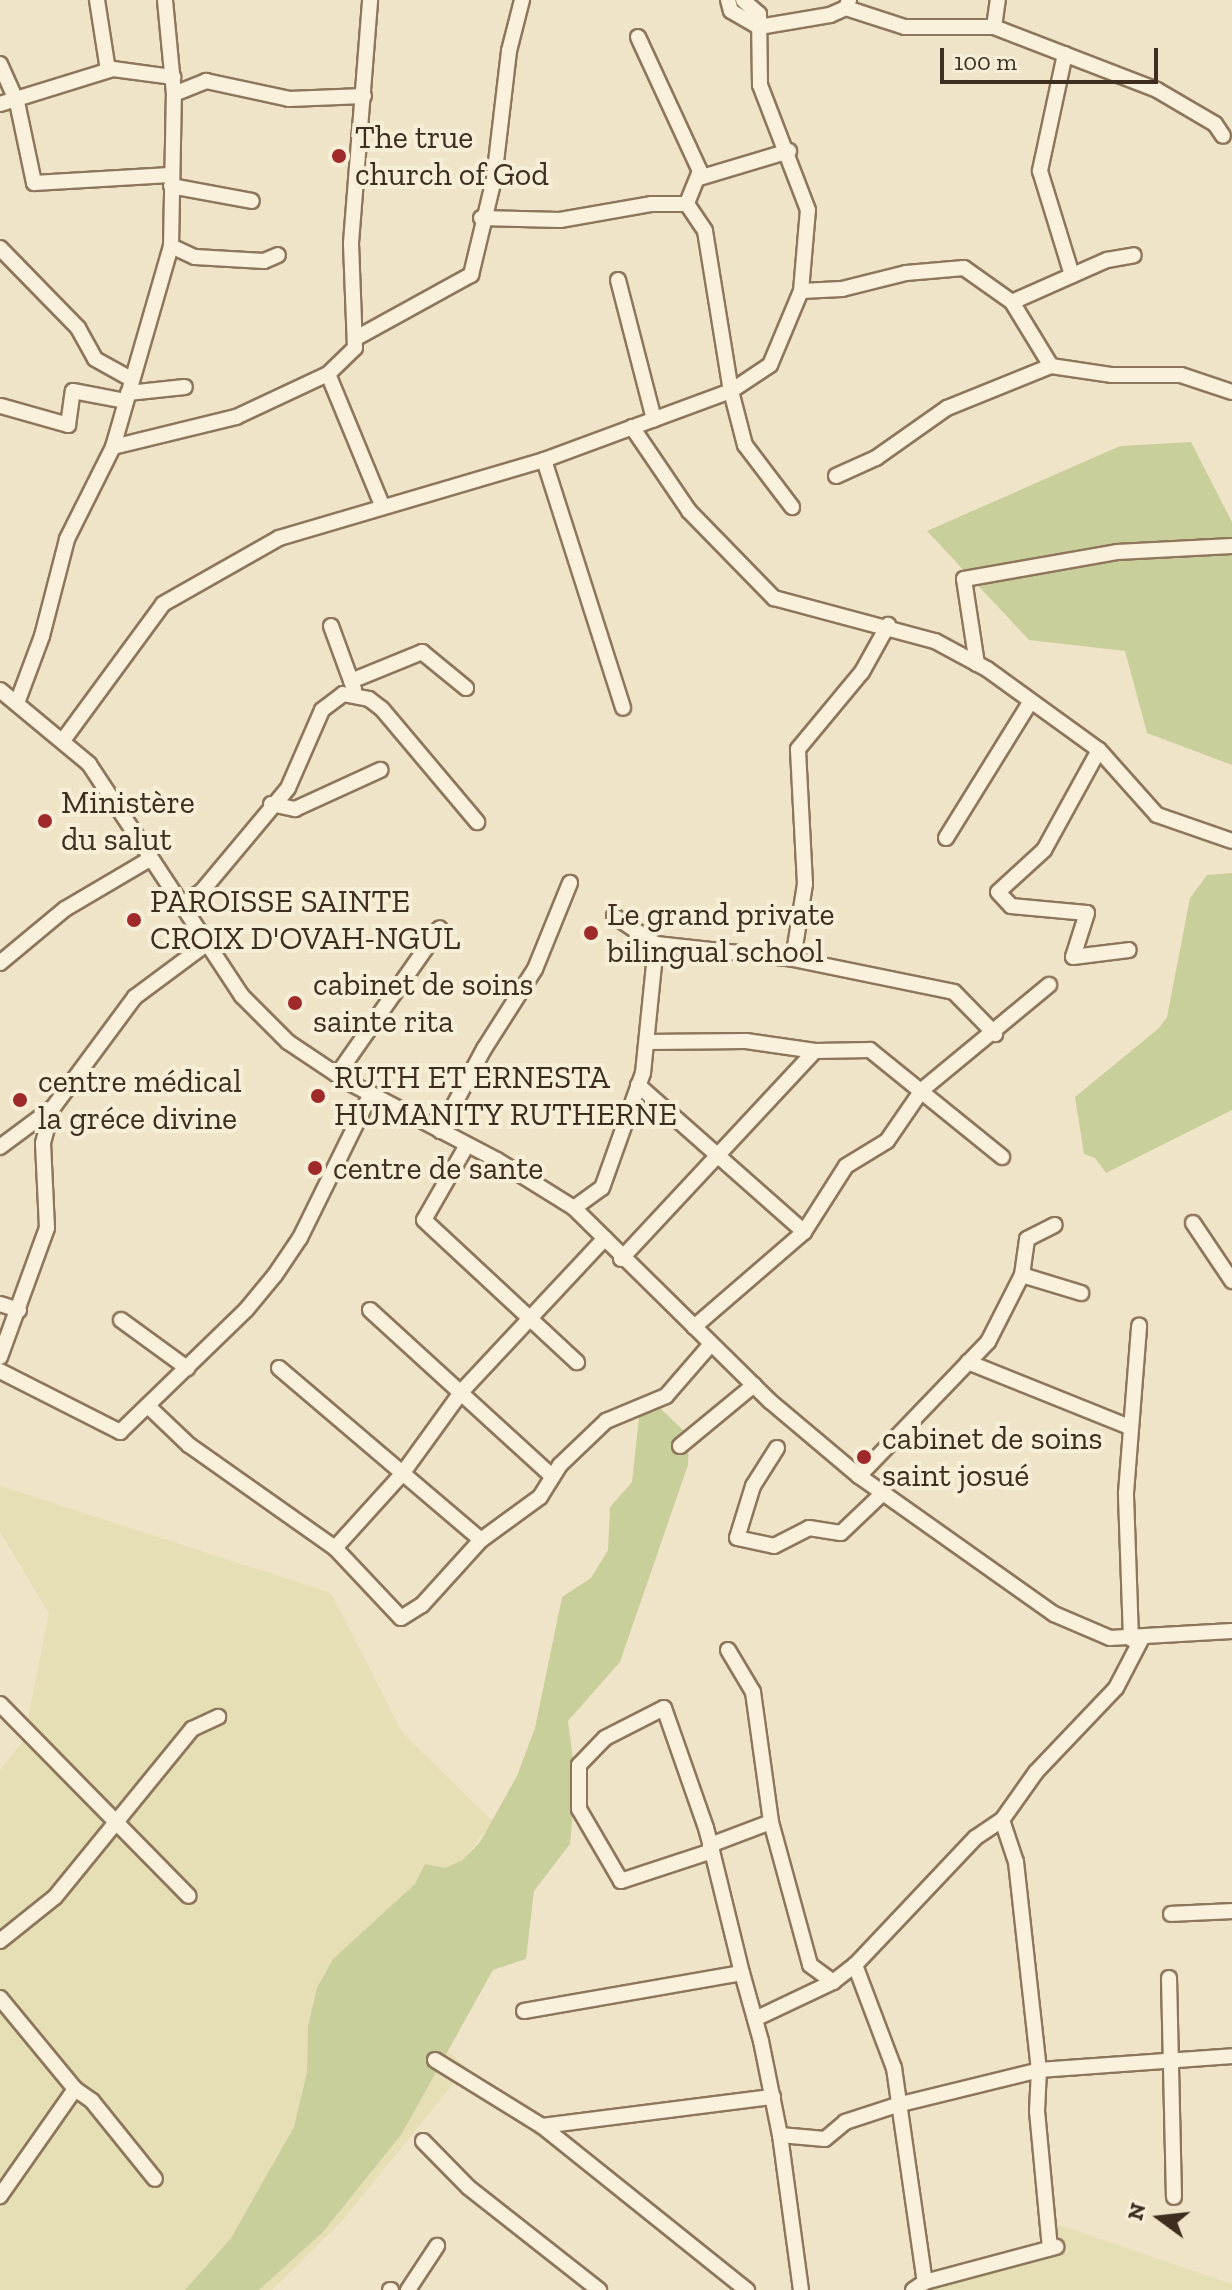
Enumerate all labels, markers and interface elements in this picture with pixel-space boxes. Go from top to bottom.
scale bar [944,32,1162,82]
text: 100 m [954,47,1017,76]
place label: The true church of God [355,119,549,194]
marker: The true church of God [330,147,348,165]
place label: Ministère du salut [61,784,195,859]
marker: Ministère du salut [36,812,54,830]
place label: PAROISSE SAINTE CROIX D'OVAH-NGUL [150,883,461,958]
place label: Le grand private bilingual school [607,896,835,971]
marker: PAROISSE SAINTE CROIX D'OVAH-NGUL [125,911,143,929]
marker: Le grand private bilingual school [582,924,600,942]
place label: cabinet de soins sainte rita [313,966,533,1041]
marker: cabinet de soins sainte rita [284,992,306,1014]
place label: RUTH ET ERNESTA HUMANITY RUTHERNE [334,1059,678,1134]
place label: centre médical la gréce divine [38,1063,242,1138]
marker: RUTH ET ERNESTA HUMANITY RUTHERNE [309,1087,327,1105]
marker: centre médical la gréce divine [9,1089,31,1111]
place label: centre de sante [333,1149,543,1187]
marker: centre de sante [304,1157,326,1179]
place label: cabinet de soins saint josué [882,1420,1102,1495]
marker: cabinet de soins saint josué [853,1446,875,1468]
north arrow [1120,2178,1200,2258]
text: N [1121,2200,1152,2223]

